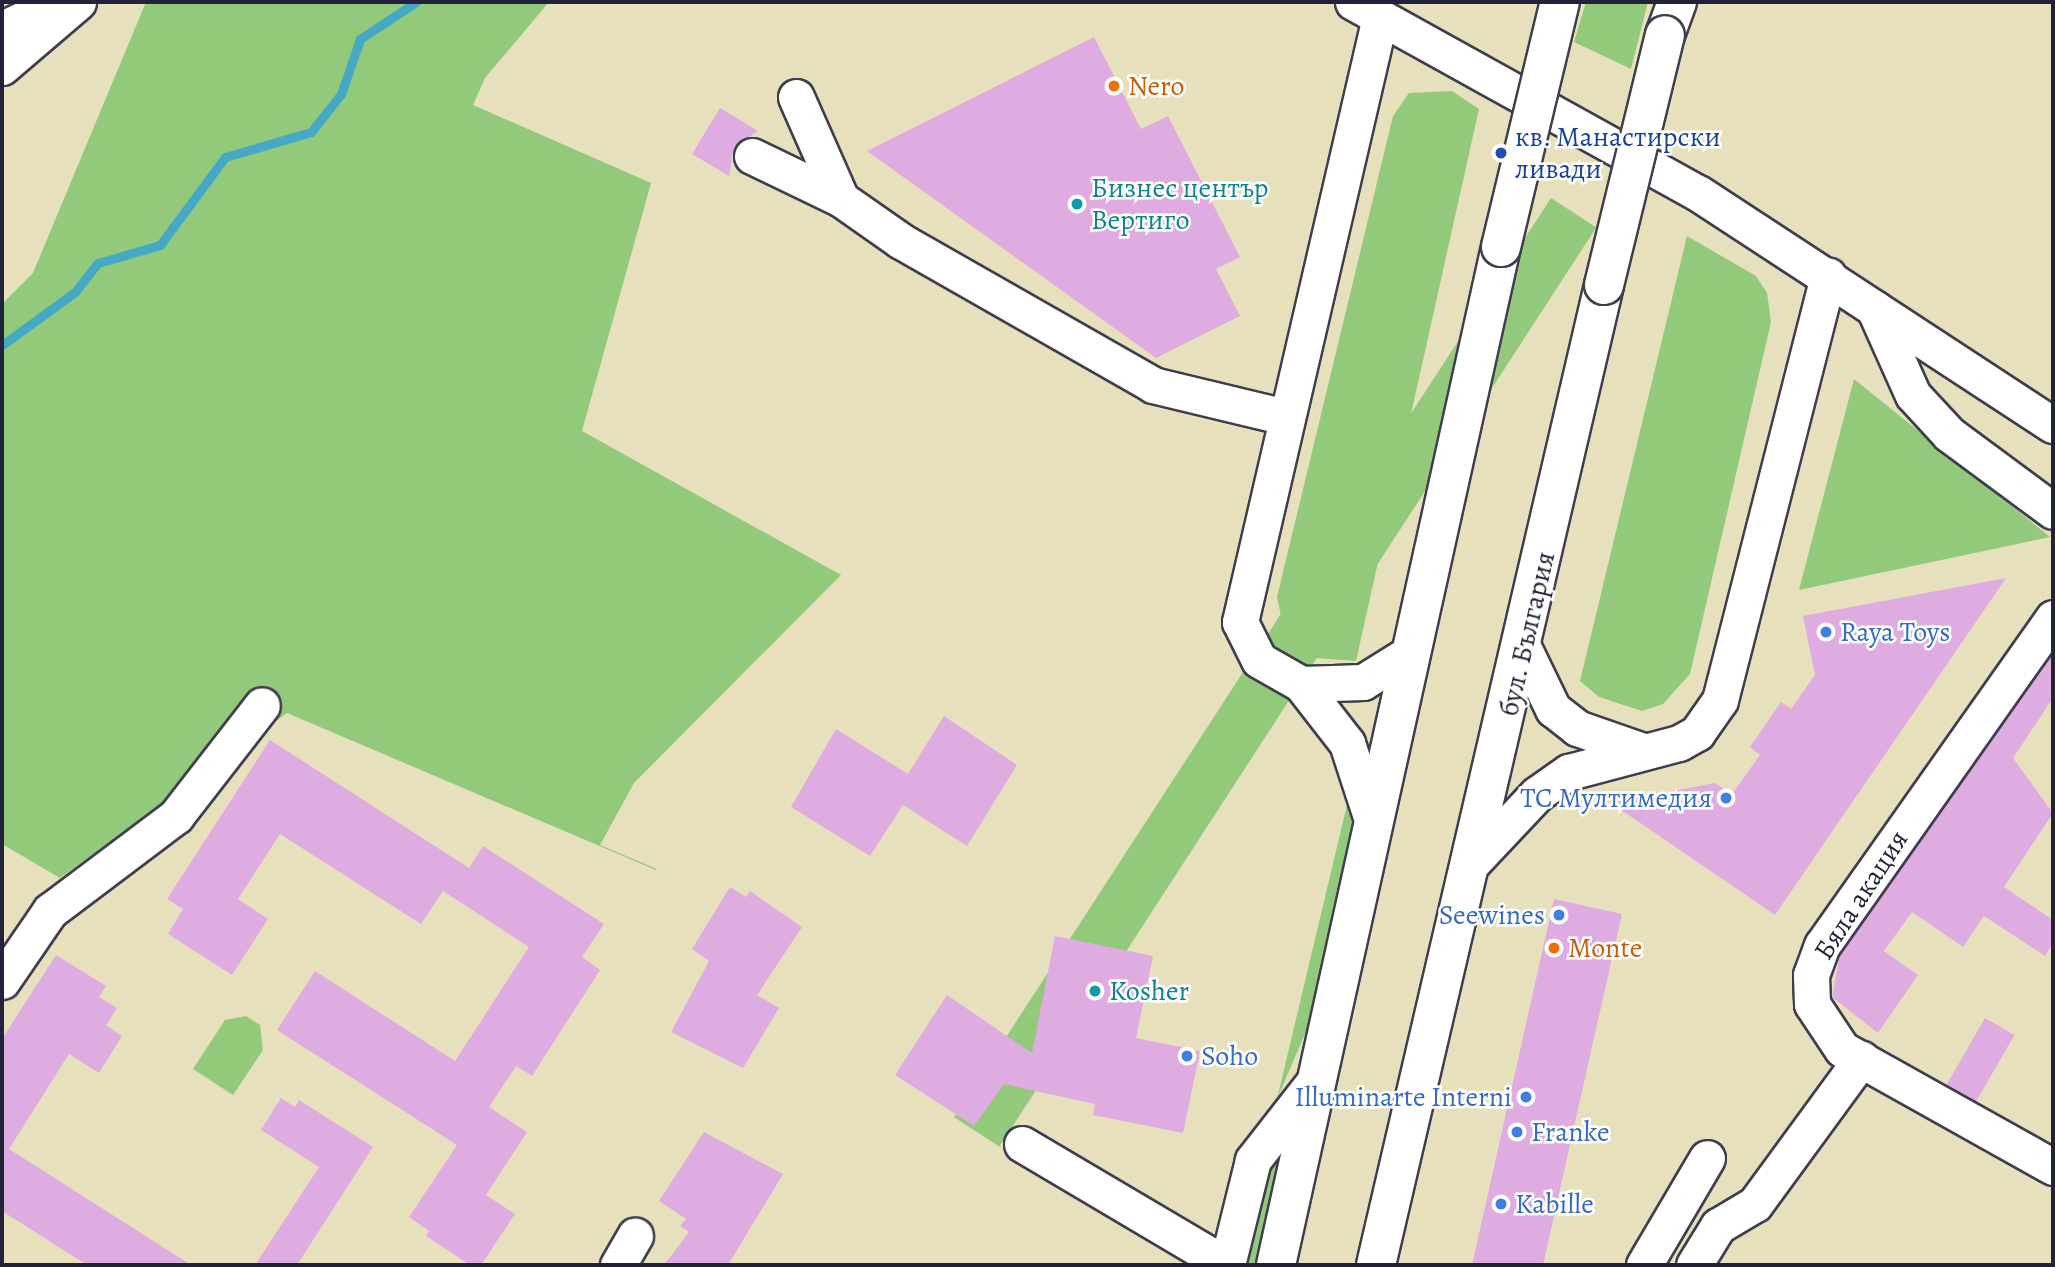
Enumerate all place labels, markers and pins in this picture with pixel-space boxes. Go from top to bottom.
place label: Nero [1128,69,1185,103]
marker: Nero [1106,78,1122,94]
place label: кв. Манастирски ливади [1515,120,1721,186]
marker: кв. Манастирски ливади [1493,145,1509,161]
place label: Бизнес център Вертиго [1091,171,1268,237]
marker: Бизнес център Вертиго [1069,196,1085,212]
place label: Raya Toys [1840,615,1951,649]
marker: Raya Toys [1818,624,1834,640]
place label: ТС Мултимедия [1520,781,1712,815]
marker: ТС Мултимедия [1718,790,1734,806]
place label: Seewines [1439,898,1545,932]
marker: Seewines [1551,907,1567,923]
place label: Monte [1568,931,1642,965]
marker: Monte [1546,940,1562,956]
place label: Kosher [1109,974,1189,1008]
marker: Kosher [1087,983,1103,999]
place label: Soho [1201,1039,1258,1073]
marker: Soho [1179,1048,1195,1064]
place label: Illuminarte Interni [1295,1080,1512,1114]
marker: Illuminarte Interni [1518,1089,1534,1105]
place label: Franke [1531,1115,1610,1149]
marker: Franke [1509,1124,1525,1140]
place label: Kabille [1515,1187,1594,1221]
marker: Kabille [1493,1196,1509,1212]

